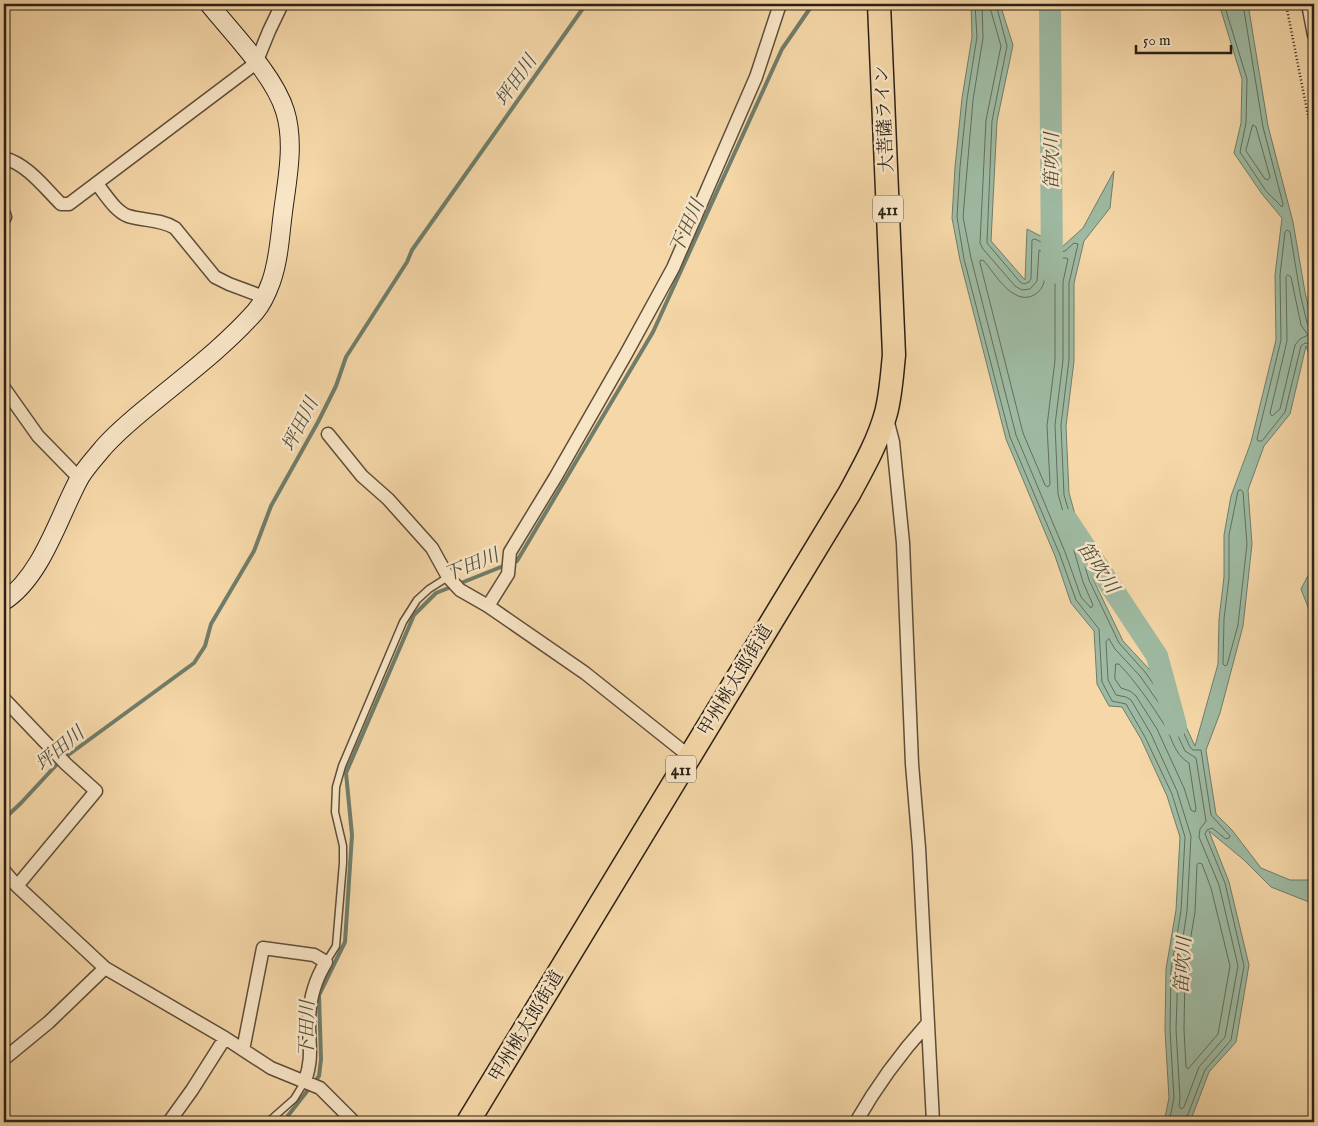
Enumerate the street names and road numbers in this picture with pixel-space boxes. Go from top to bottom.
street label: 大菩薩ライン [871,65,900,173]
road number: 411 [873,195,903,222]
street label: 甲州桃太郎街道 [694,621,779,741]
road number: 411 [666,756,696,782]
street label: 甲州桃太郎街道 [485,967,570,1087]

